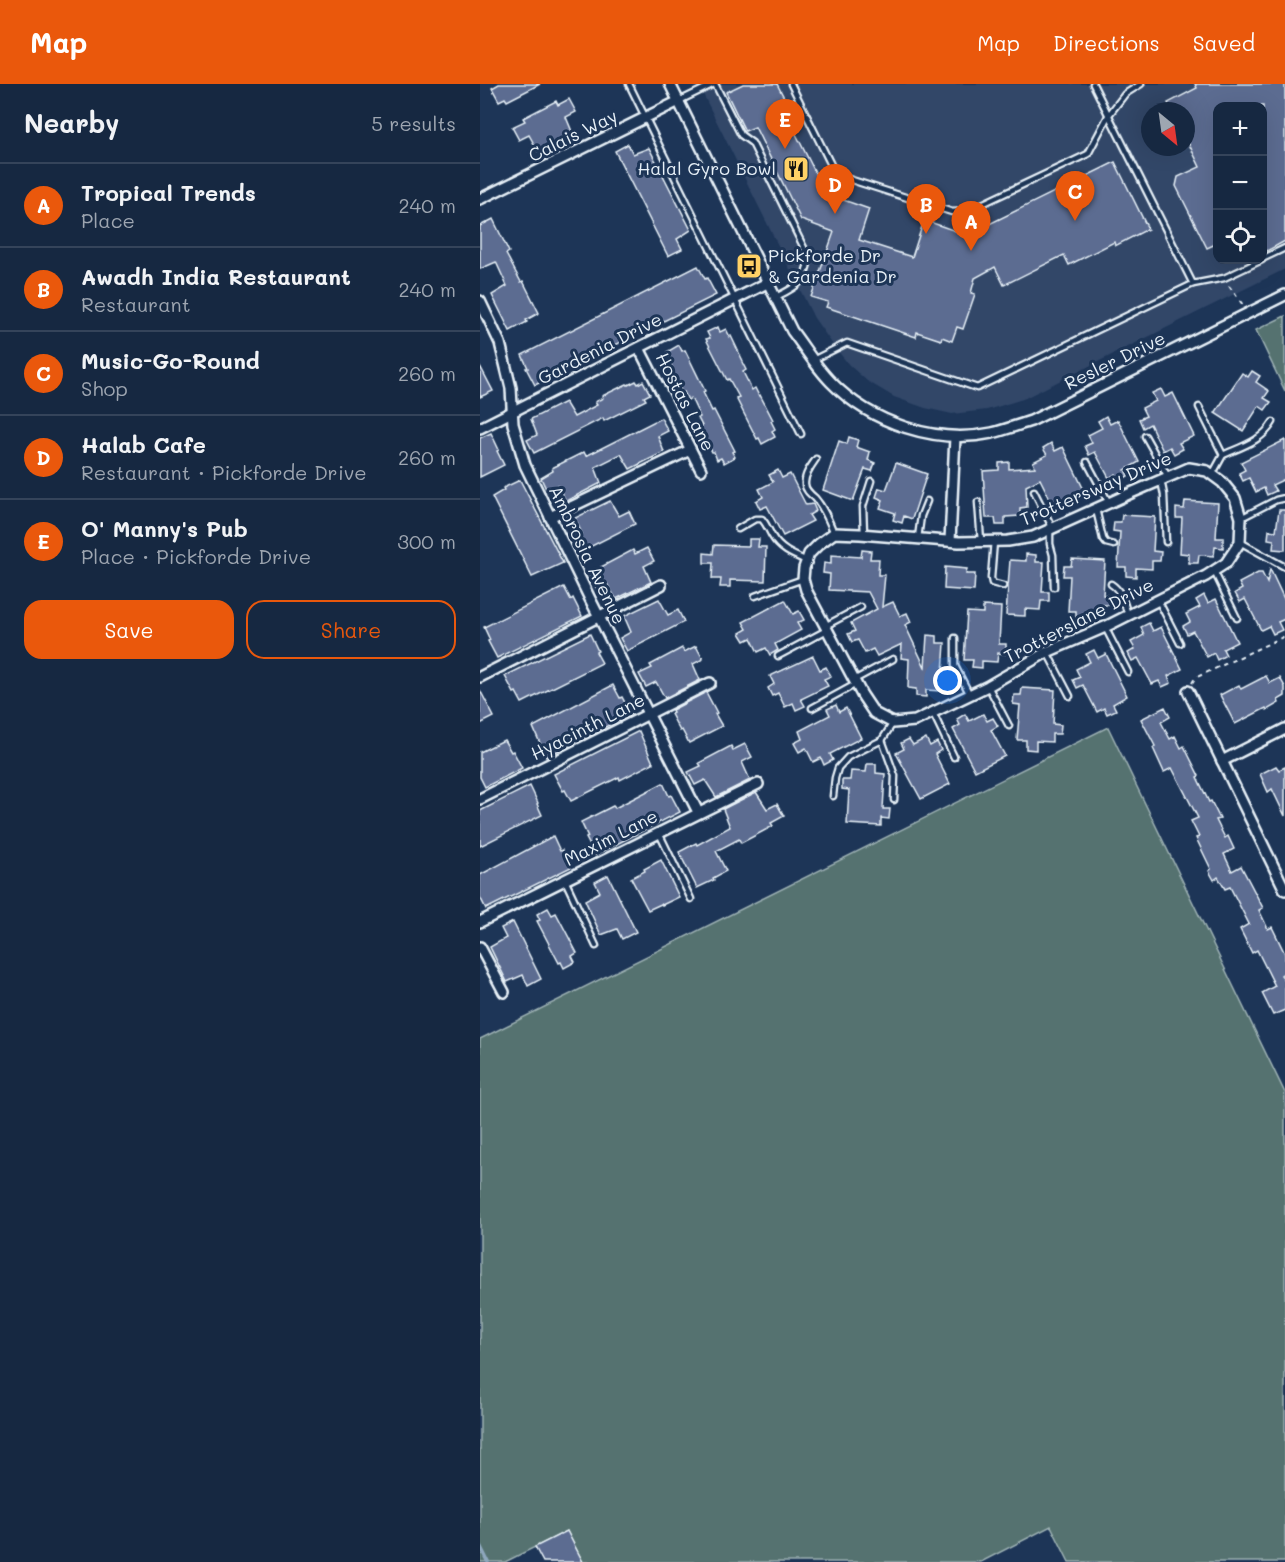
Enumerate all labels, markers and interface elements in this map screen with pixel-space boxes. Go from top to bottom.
text: Map [30,24,87,60]
text: Map [977,29,1020,56]
text: Directions [1053,29,1160,56]
text: Saved [1193,29,1255,56]
pin: E [766,100,804,149]
north arrow [1141,102,1195,156]
map controls [1213,102,1267,264]
button: + [1213,102,1267,156]
street label: Calais Way [524,103,621,167]
text: Nearby [24,106,119,140]
text: 5 results [371,110,456,136]
restaurant icon: Halal Gyro Bowl [781,154,811,184]
place label: Halal Gyro Bowl [637,156,776,180]
button: − [1213,156,1267,210]
pin: D [816,164,854,214]
pin: C [1056,172,1094,221]
text: Tropical Trends [81,178,256,207]
pin: B [906,184,946,234]
text: A [37,192,50,218]
text: 240 m [398,192,456,218]
pin: A [952,202,990,251]
text: Place [81,207,135,233]
button: locate [1213,210,1267,264]
place label: Pickforde Dr & Gardenia Dr [768,243,897,288]
bus stop icon: Pickforde Dr & Gardenia Dr [734,251,764,281]
text: Awadh India Restaurant [81,262,351,291]
text: B [37,276,50,302]
text: 240 m [398,276,456,302]
text: Restaurant [81,291,191,317]
street label: Gardenia Drive [533,307,666,390]
street label: Resler Drive [1060,325,1169,395]
text: Music-Go-Round [81,346,260,375]
street label: Hostas Lane [651,348,721,455]
text: C [36,360,51,386]
text: 260 m [398,360,456,386]
text: Shop [81,375,128,401]
text: Halab Cafe [81,430,206,459]
text: D [36,444,51,470]
text: 260 m [398,444,456,470]
street label: Trottersway Drive [1016,445,1175,531]
text: Restaurant · Pickforde Drive [81,459,367,485]
street label: Ambrosia Avenue [544,481,632,628]
text: O' Manny's Pub [81,514,248,543]
text: E [37,528,50,554]
text: 300 m [397,528,456,554]
text: Place · Pickforde Drive [81,543,311,569]
street label: Trotterslane Drive [1000,572,1157,668]
button: Save [24,600,234,659]
button: Share [246,600,456,659]
your location [933,666,962,695]
street label: Hyacinth Lane [526,687,649,765]
street label: Maxim Lane [560,803,661,871]

